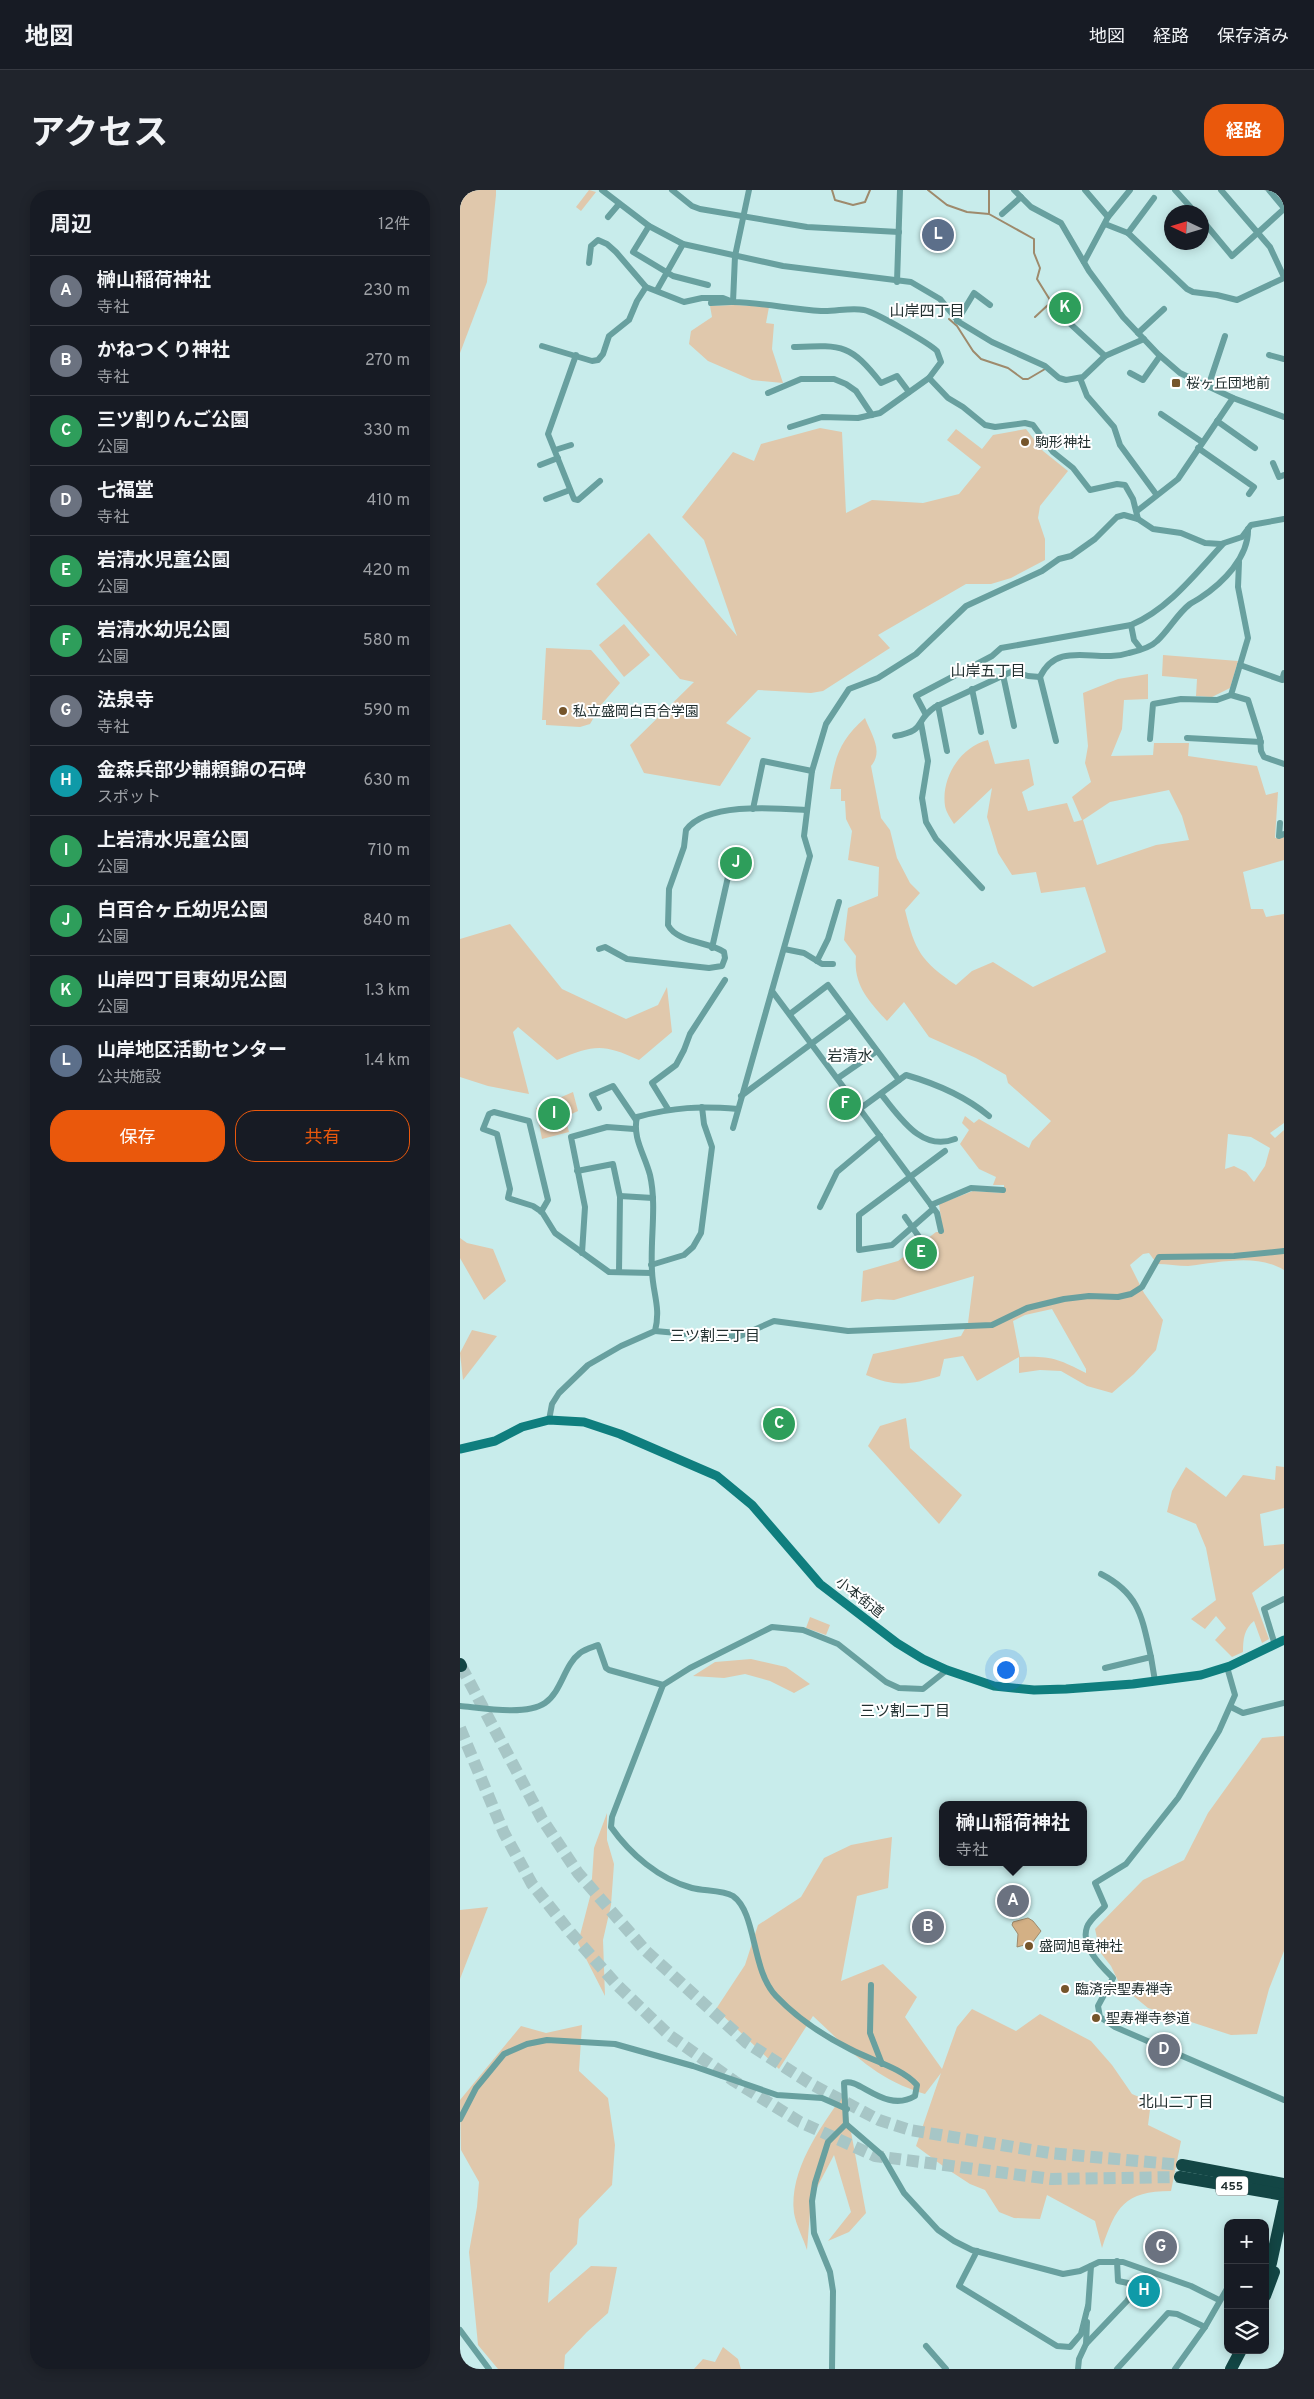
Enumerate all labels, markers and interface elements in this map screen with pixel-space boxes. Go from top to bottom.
text: 地図 [25,23,73,53]
text: 地図 [1089,26,1125,49]
text: 経路 [1153,26,1189,49]
text: 保存済み [1217,26,1289,49]
button: 経路 [1204,104,1284,156]
text: アクセス [30,113,168,157]
north arrow [1164,205,1209,250]
text: 周辺 [50,212,92,239]
text: 12件 [378,215,410,235]
pin: L [922,216,954,254]
text: 榊山稲荷神社 [97,269,211,293]
text: A [60,281,72,301]
text: 230 m [363,281,410,301]
pin: K [1049,289,1081,327]
text: 寺社 [97,298,129,318]
district label: 山岸四丁目 [889,303,965,322]
text: かねつくり神社 [97,339,230,363]
text: B [60,351,72,371]
text: 270 m [365,351,410,371]
text: 寺社 [97,368,129,388]
place label: 桜ヶ丘団地前 [1186,375,1270,393]
marker: 桜ヶ丘団地前 [1170,377,1182,389]
text: 三ツ割りんご公園 [97,409,249,433]
text: C [61,421,71,441]
text: 330 m [363,421,410,441]
place label: 駒形神社 [1035,435,1091,452]
marker: 駒形神社 [1019,436,1031,448]
text: 公園 [97,438,129,458]
text: 七福堂 [97,479,154,503]
text: D [60,491,72,511]
text: 410 m [367,491,410,511]
text: 寺社 [97,508,129,528]
text: 岩清水児童公園 [97,549,230,573]
text: E [61,561,71,581]
text: 420 m [363,561,410,581]
text: 公園 [97,578,129,598]
text: 岩清水幼児公園 [97,619,230,643]
text: F [61,631,71,651]
text: 580 m [363,631,410,651]
text: 公園 [97,648,129,668]
district label: 山岸五丁目 [950,663,1026,682]
text: 法泉寺 [97,689,154,713]
text: G [61,701,71,721]
text: 590 m [363,701,410,721]
place label: 私立盛岡白百合学園 [573,703,699,721]
marker: 私立盛岡白百合学園 [557,705,569,717]
text: 寺社 [97,718,129,738]
text: 金森兵部少輔頼錦の石碑 [97,759,306,783]
text: H [60,771,72,791]
text: 630 m [363,771,410,791]
text: スポット [97,788,161,808]
text: 上岩清水児童公園 [97,829,249,853]
text: I [64,841,68,861]
text: 710 m [368,841,410,861]
pin: J [720,844,752,882]
text: 公園 [97,858,129,878]
text: 白百合ヶ丘幼児公園 [97,899,268,923]
text: J [62,911,70,931]
text: 840 m [363,911,410,931]
text: 公園 [97,928,129,948]
text: 山岸四丁目東幼児公園 [97,969,287,993]
text: K [60,981,72,1001]
text: 1.3 km [365,981,410,1001]
text: 公園 [97,998,129,1018]
text: 山岸地区活動センター [97,1039,287,1063]
district label: 岩清水 [827,1048,873,1067]
text: L [61,1051,71,1071]
text: 1.4 km [365,1051,410,1071]
text: 公共施設 [97,1068,161,1088]
pin: F [829,1085,861,1123]
pin: I [538,1095,570,1133]
button: 保存 [50,1110,225,1162]
button: 共有 [235,1110,410,1162]
pin: E [905,1234,937,1272]
district label: 三ツ割三丁目 [670,1328,760,1347]
pin: C [763,1405,795,1443]
street label: 小本街道 [832,1574,886,1622]
your location [993,1657,1019,1683]
district label: 三ツ割二丁目 [860,1703,950,1722]
popup [939,1801,1087,1866]
text: 榊山稲荷神社 [956,1812,1070,1836]
text: 寺社 [956,1841,988,1861]
pin: A [997,1882,1029,1920]
pin: B [912,1908,944,1946]
place label: 盛岡旭竜神社 [1039,1938,1123,1956]
marker: 盛岡旭竜神社 [1023,1940,1035,1952]
place label: 臨済宗聖寿禅寺 [1075,1982,1173,1999]
marker: 臨済宗聖寿禅寺 [1059,1983,1071,1995]
place label: 聖寿禅寺参道 [1106,2011,1190,2028]
marker: 聖寿禅寺参道 [1090,2012,1102,2024]
pin: D [1148,2031,1180,2069]
district label: 北山二丁目 [1138,2093,1214,2113]
road number: 455 [1216,2176,1248,2195]
map controls [1224,2219,1269,2354]
button: + [1224,2219,1269,2264]
pin: G [1145,2228,1177,2266]
button: − [1224,2264,1269,2309]
pin: H [1128,2272,1160,2310]
button: layers [1224,2309,1269,2354]

